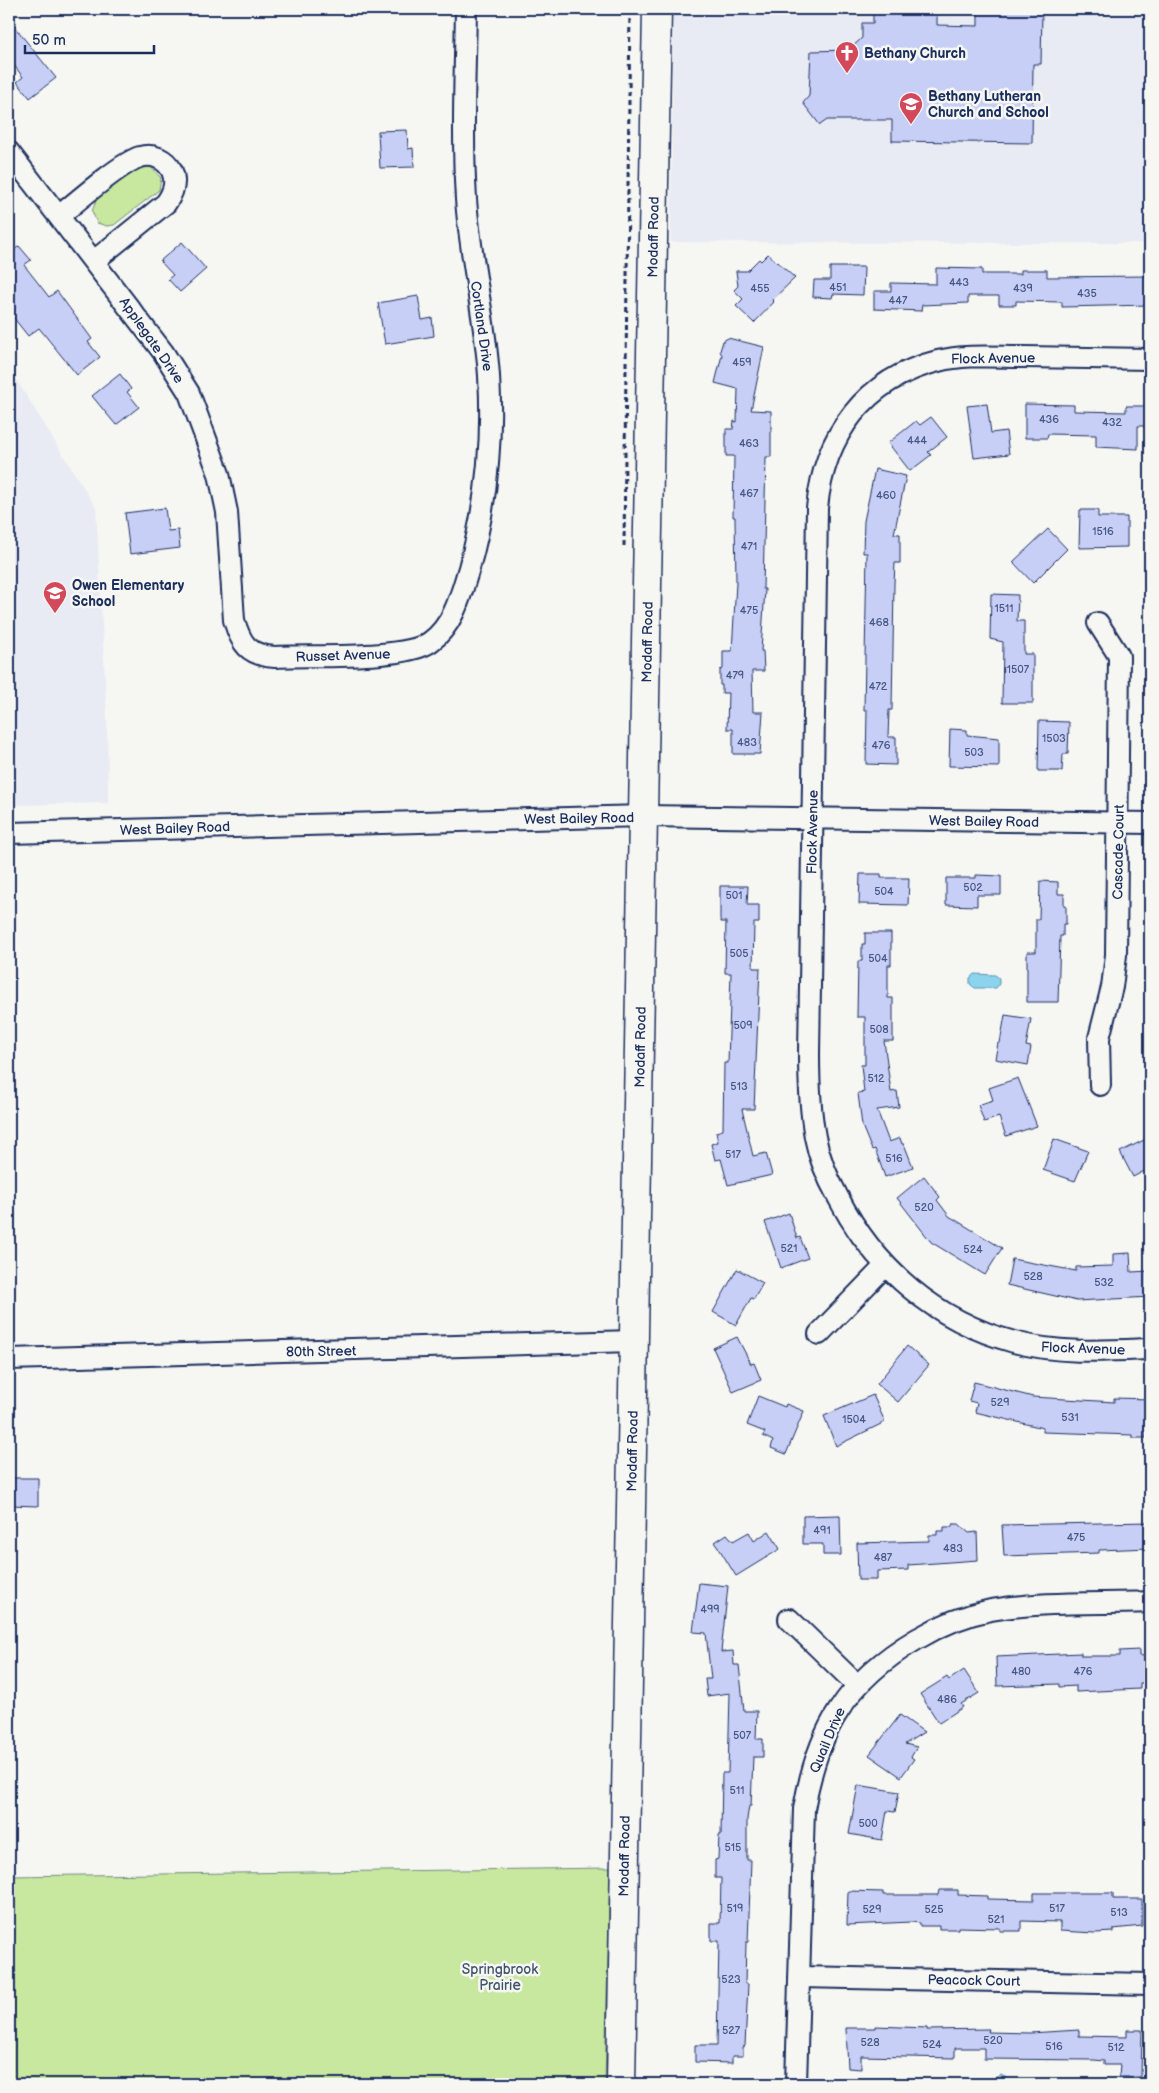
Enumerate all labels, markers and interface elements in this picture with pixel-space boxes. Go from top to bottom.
scale bar [25,22,154,54]
text: 50 m [32,31,66,50]
church icon: Bethany Church [834,40,860,74]
place label: Bethany Church [864,45,966,62]
place label: Bethany Lutheran Church and School [928,88,1049,121]
school or university icon: Bethany Lutheran Church and School [898,91,924,125]
street label: Modaff Road [644,196,663,278]
house number: 443 [949,276,969,289]
street label: Cortland Drive [467,280,496,372]
house number: 451 [829,281,847,294]
house number: 455 [750,282,770,295]
house number: 439 [1013,282,1033,295]
house number: 435 [1077,287,1097,300]
street label: Applegate Drive [116,294,188,387]
house number: 447 [889,294,908,307]
street label: Flock Avenue [951,349,1035,368]
house number: 459 [732,356,752,369]
house number: 436 [1039,413,1059,426]
house number: 432 [1102,416,1122,429]
house number: 444 [907,434,927,447]
house number: 463 [739,437,759,450]
house number: 467 [740,487,759,500]
house number: 460 [876,489,896,502]
house number: 1516 [1092,525,1114,538]
house number: 471 [741,540,757,553]
place label: Owen Elementary School [72,577,185,610]
school or university icon: Owen Elementary School [42,580,68,614]
street label: Modaff Road [638,601,657,683]
house number: 1511 [994,602,1014,615]
house number: 475 [740,604,758,617]
house number: 468 [869,616,889,629]
street label: Russet Avenue [295,645,391,666]
house number: 1507 [1007,663,1030,676]
house number: 479 [726,669,744,682]
house number: 472 [869,680,888,693]
house number: 1503 [1042,732,1066,745]
house number: 483 [737,736,757,749]
house number: 476 [872,739,891,752]
house number: 503 [964,746,984,759]
street label: Flock Avenue [803,790,822,874]
street label: Cascade Court [1109,803,1128,900]
street label: West Bailey Road [524,809,634,828]
street label: West Bailey Road [929,812,1039,831]
street label: West Bailey Road [120,818,230,839]
house number: 502 [963,881,983,894]
house number: 504 [874,885,894,898]
house number: 501 [725,889,743,902]
house number: 505 [729,947,749,960]
house number: 504 [868,952,888,965]
street label: Modaff Road [631,1006,650,1088]
house number: 509 [733,1019,753,1032]
house number: 508 [869,1023,889,1036]
house number: 512 [867,1072,885,1085]
house number: 513 [730,1080,748,1093]
house number: 517 [725,1148,742,1161]
house number: 516 [885,1152,903,1165]
house number: 520 [914,1201,934,1214]
house number: 521 [781,1242,797,1255]
house number: 524 [963,1243,983,1256]
house number: 528 [1023,1270,1043,1283]
house number: 532 [1094,1276,1114,1289]
street label: Flock Avenue [1041,1339,1125,1358]
street label: 80th Street [286,1342,357,1361]
house number: 529 [990,1396,1010,1409]
street label: Modaff Road [623,1410,642,1492]
house number: 531 [1061,1411,1079,1424]
house number: 1504 [842,1413,866,1426]
house number: 491 [813,1524,831,1537]
house number: 475 [1067,1531,1085,1544]
house number: 483 [943,1542,963,1555]
house number: 487 [874,1551,893,1564]
house number: 499 [700,1603,720,1616]
house number: 480 [1011,1665,1031,1678]
house number: 476 [1074,1665,1093,1678]
house number: 486 [937,1693,957,1706]
street label: Quail Drive [806,1705,849,1776]
house number: 507 [733,1729,752,1742]
house number: 511 [730,1784,744,1797]
street label: Modaff Road [615,1815,634,1897]
house number: 500 [858,1817,878,1830]
house number: 515 [725,1841,741,1854]
house number: 519 [727,1902,743,1915]
house number: 517 [1049,1902,1066,1915]
house number: 529 [862,1903,882,1916]
house number: 525 [924,1903,944,1916]
house number: 513 [1110,1906,1128,1919]
house number: 521 [988,1913,1004,1926]
park label: Springbrook Prairie [462,1961,538,1994]
street label: Peacock Court [927,1971,1021,1990]
house number: 523 [721,1973,741,1986]
house number: 527 [722,2024,741,2037]
house number: 520 [983,2034,1003,2047]
house number: 528 [860,2036,880,2049]
house number: 524 [922,2038,942,2051]
house number: 516 [1045,2040,1063,2053]
house number: 512 [1107,2041,1125,2054]

